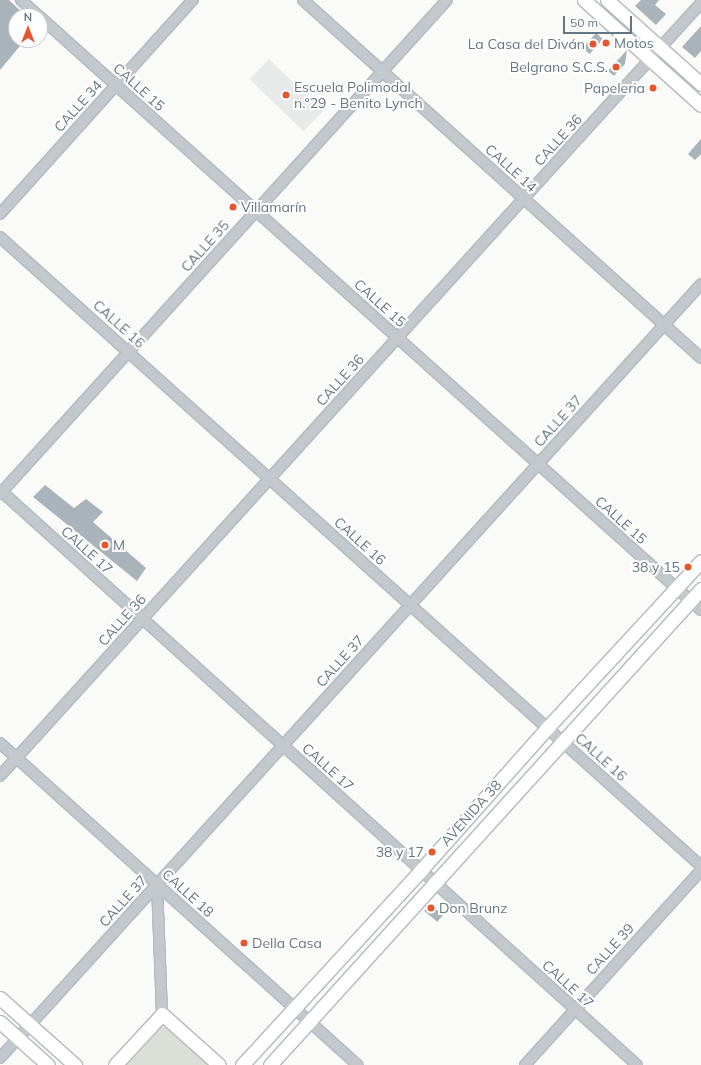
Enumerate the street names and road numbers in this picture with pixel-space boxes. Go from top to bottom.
street label: CALLE 15 [110,59,168,115]
street label: CALLE 34 [50,77,106,135]
street label: CALLE 36 [530,111,586,169]
street label: CALLE 14 [482,140,540,196]
street label: CALLE 35 [177,217,233,275]
street label: CALLE 15 [351,275,409,331]
street label: CALLE 16 [90,296,148,352]
street label: CALLE 36 [312,351,368,409]
street label: CALLE 37 [530,392,586,450]
street label: CALLE 15 [592,492,650,548]
street label: CALLE 16 [331,513,389,569]
street label: CALLE 17 [58,522,116,578]
street label: CALLE 36 [94,591,150,649]
street label: CALLE 37 [312,632,368,690]
street label: CALLE 16 [572,729,630,785]
street label: CALLE 17 [299,739,357,795]
street label: AVENIDA 38 [437,777,505,849]
street label: CALLE 18 [159,865,217,921]
street label: CALLE 37 [95,872,151,930]
street label: CALLE 39 [582,920,638,978]
street label: CALLE 17 [539,956,597,1012]

